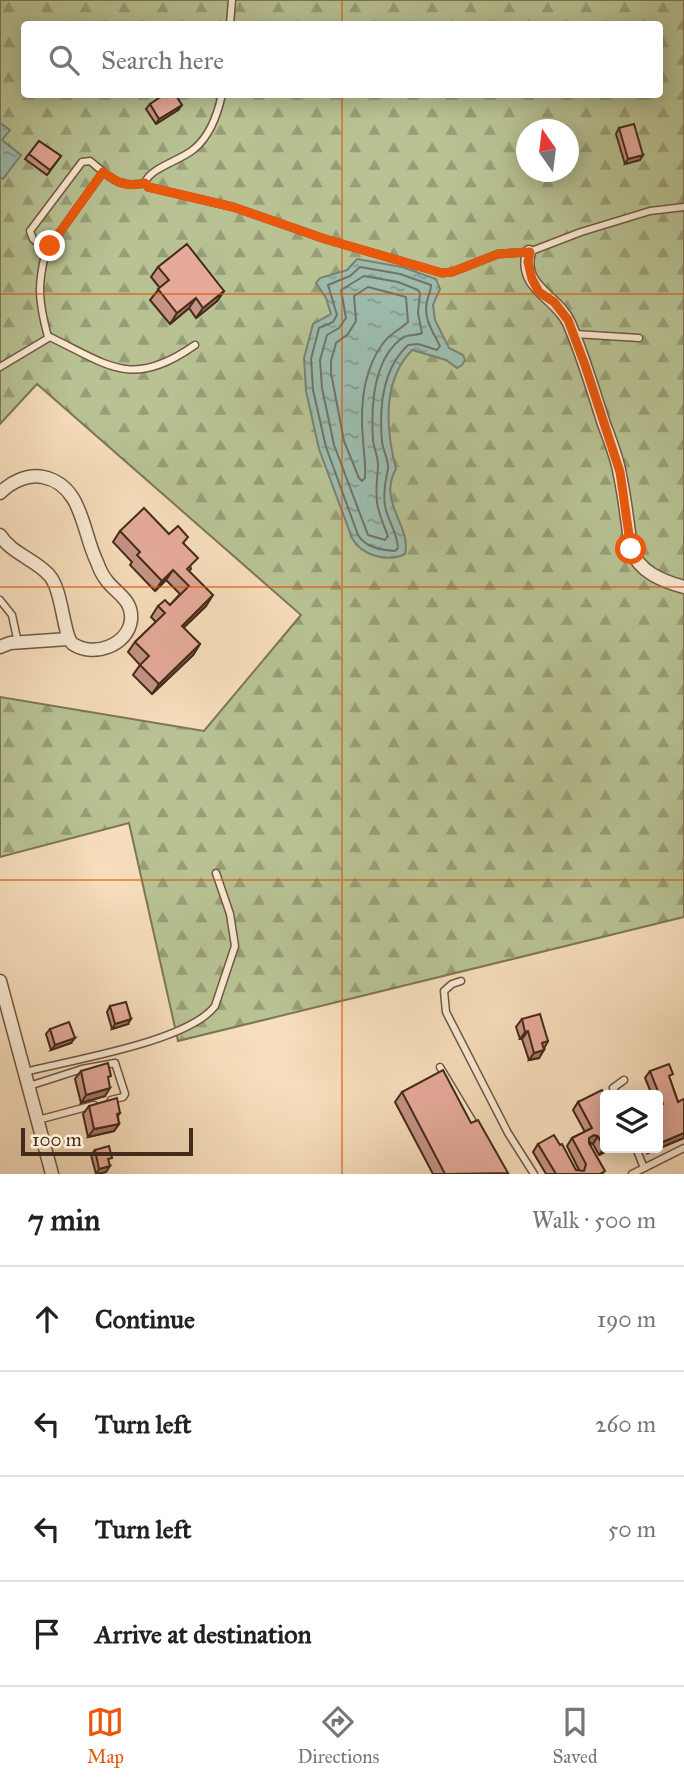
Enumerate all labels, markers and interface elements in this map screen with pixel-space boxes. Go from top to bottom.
search box [21,21,663,98]
icon: search [45,41,83,79]
text: Search here [101,44,224,76]
north arrow [516,119,579,182]
route end [34,230,65,261]
route start [615,533,646,564]
map controls [600,1090,663,1153]
button: layers [600,1090,663,1153]
scale bar [21,1125,192,1157]
text: 100 m [32,1128,82,1151]
text: 7 min [28,1202,100,1238]
text: Walk · 500 m [532,1206,656,1234]
icon: ahead [28,1300,66,1338]
text: Continue [95,1303,195,1335]
text: 190 m [597,1305,656,1333]
icon: left [28,1405,66,1443]
text: Turn left [95,1408,191,1440]
text: 260 m [595,1410,656,1438]
icon: left [28,1510,66,1548]
text: Turn left [95,1513,191,1545]
text: 50 m [608,1515,656,1543]
icon: arrive [28,1615,66,1653]
text: Arrive at destination [95,1618,312,1650]
tab: Map [86,1703,124,1768]
tab: Directions [297,1703,379,1768]
tab: Saved [552,1703,598,1768]

